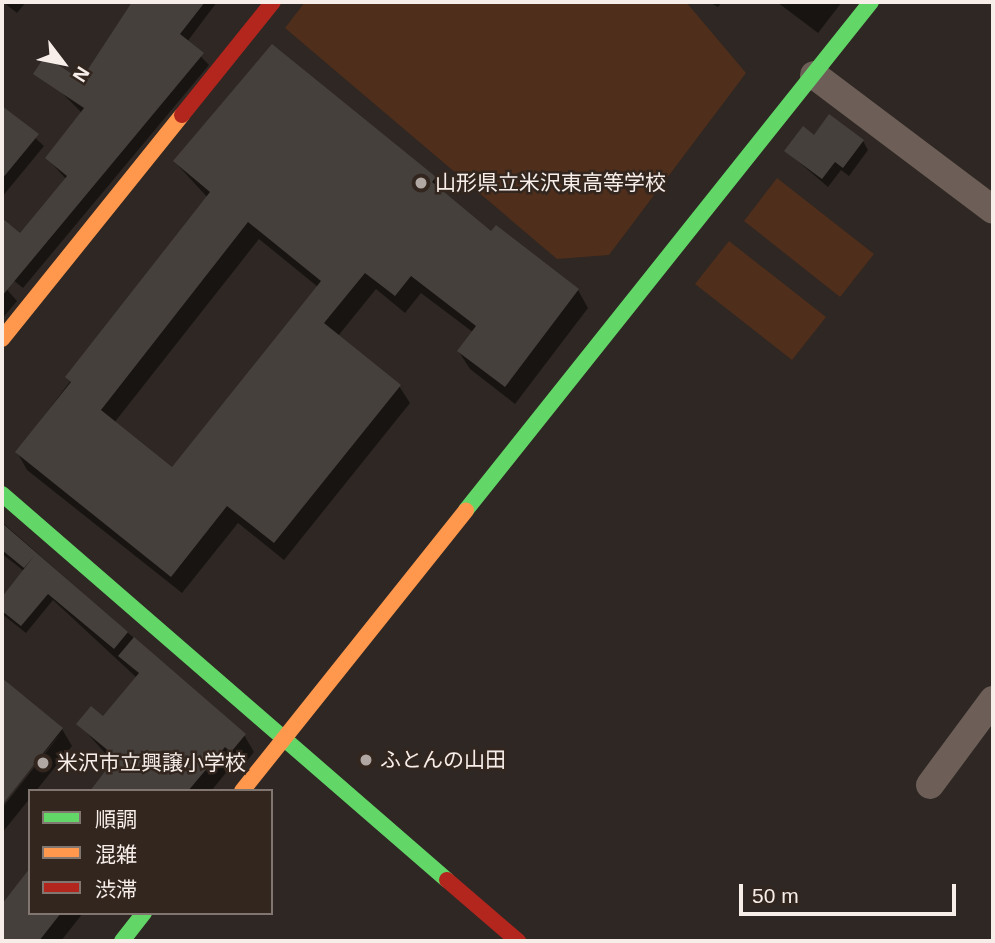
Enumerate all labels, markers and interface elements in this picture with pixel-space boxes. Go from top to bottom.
north arrow [28,28,98,98]
text: N [69,63,94,86]
place label: 山形県立米沢東高等学校 [435,170,666,196]
marker: 山形県立米沢東高等学校 [413,175,429,191]
place label: ふとんの山田 [380,747,506,773]
place label: 米沢市立興譲小学校 [57,750,246,776]
marker: ふとんの山田 [358,752,374,768]
marker: 米沢市立興譲小学校 [35,755,51,771]
legend [28,789,273,915]
text: 順調 [95,808,137,831]
text: 混雑 [95,843,137,866]
scale bar [743,870,960,914]
text: 渋滞 [95,878,137,901]
text: 50 m [752,884,799,907]

